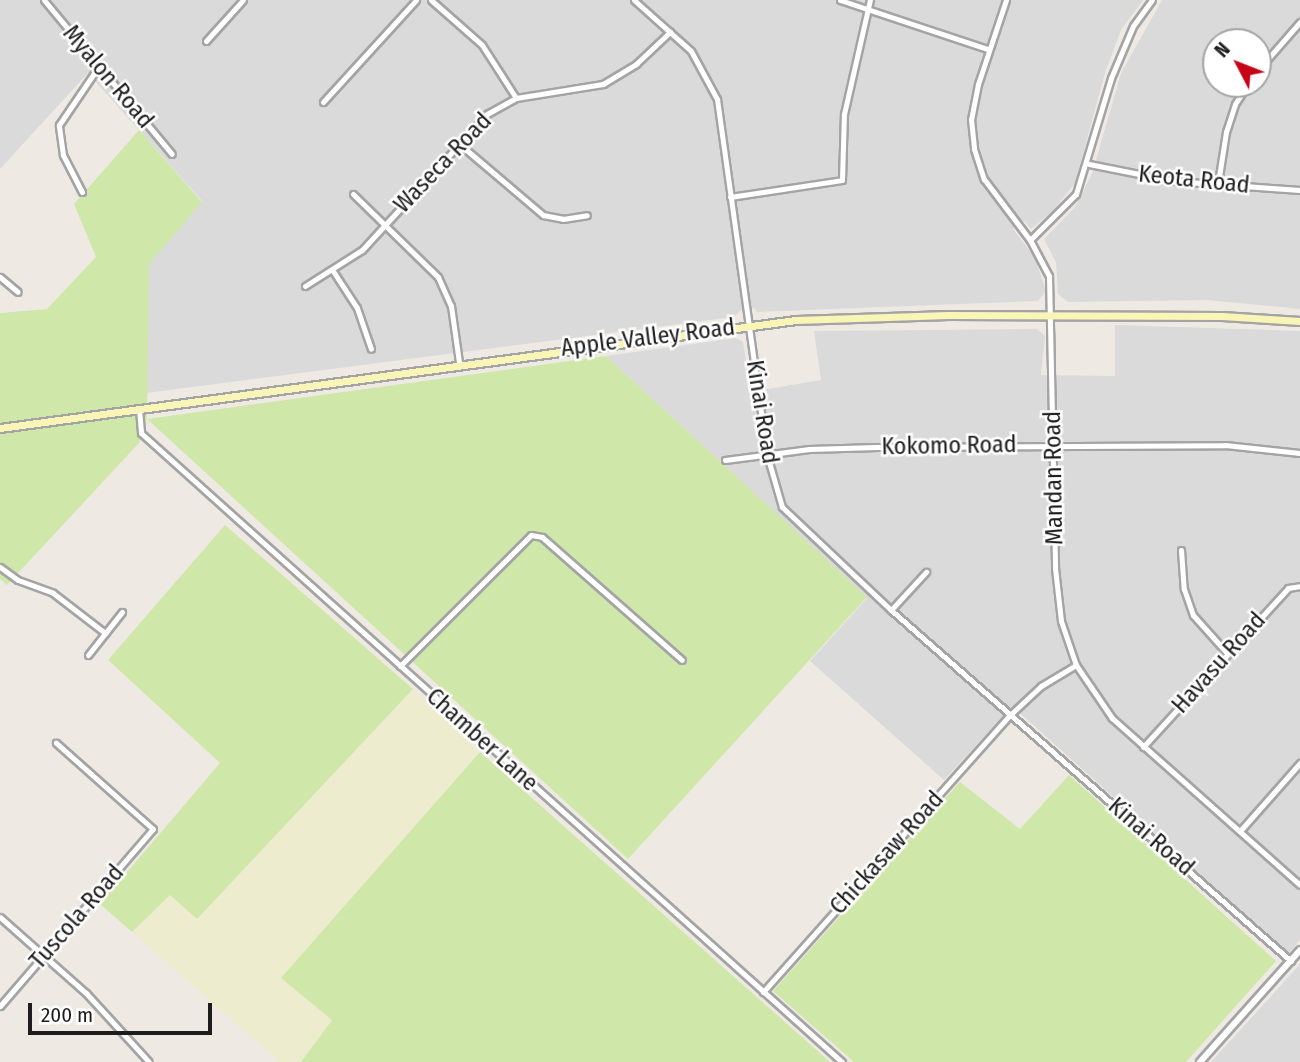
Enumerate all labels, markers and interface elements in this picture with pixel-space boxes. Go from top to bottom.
street label: Myalon Road [57,20,159,134]
north arrow [1202,28,1272,98]
text: N [1210,38,1235,62]
street label: Waseca Road [388,107,498,219]
street label: Keota Road [1137,160,1251,200]
street label: Apple Valley Road [559,313,737,363]
street label: Kinai Road [740,358,784,466]
street label: Mandan Road [1038,411,1070,545]
street label: Kokomo Road [881,430,1017,462]
street label: Havasu Road [1166,607,1272,719]
street label: Chamber Lane [420,682,544,798]
street label: Chickasaw Road [824,785,950,921]
street label: Kinai Road [1102,792,1200,882]
street label: Tuscola Road [24,859,130,975]
scale bar [32,988,215,1032]
text: 200 m [41,1002,93,1028]

